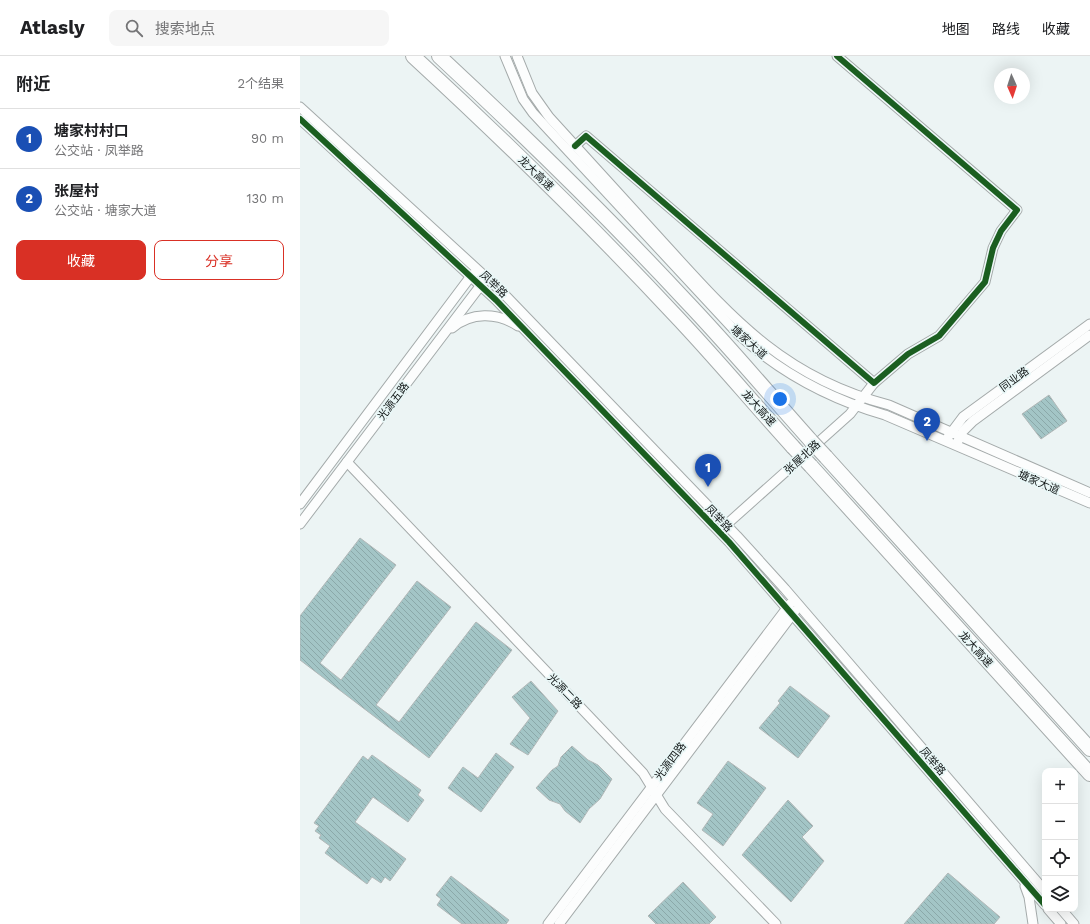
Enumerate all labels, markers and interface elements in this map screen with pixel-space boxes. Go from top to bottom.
search box [109,10,389,46]
text: Atlasly [20,16,85,39]
icon: search [123,17,145,39]
text: 搜索地点 [155,20,215,38]
text: 地图 [942,21,970,37]
text: 路线 [992,21,1020,37]
text: 收藏 [1042,21,1070,37]
north arrow [994,68,1030,104]
text: 附近 [16,74,50,94]
text: 2个结果 [237,76,284,91]
text: 塘家村村口 [54,122,129,140]
text: 1 [26,131,32,146]
text: 90 m [251,131,284,146]
text: 公交站 · 凤举路 [54,143,144,158]
street label: 龙大高速 [515,153,556,193]
text: 张屋村 [54,182,99,200]
text: 2 [25,191,33,206]
text: 130 m [246,191,284,206]
text: 公交站 · 塘家大道 [54,203,157,218]
button: 收藏 [16,240,146,280]
button: 分享 [154,240,284,280]
street label: 凤举路 [477,268,510,300]
street label: 塘家大道 [728,323,769,362]
street label: 同业路 [997,364,1031,394]
street label: 光源五路 [375,380,412,423]
street label: 龙大高速 [739,388,778,429]
your location [770,389,790,409]
pin: 2 [914,408,940,441]
street label: 张屋北路 [782,438,823,477]
pin: 1 [695,454,721,487]
street label: 塘家大道 [1016,468,1062,497]
street label: 凤举路 [703,502,735,535]
street label: 龙大高速 [956,629,995,670]
street label: 光源二路 [545,671,585,712]
street label: 光源四路 [652,740,689,783]
street label: 凤举路 [917,745,948,778]
map controls [1042,768,1078,912]
button: + [1042,768,1078,804]
button: − [1042,804,1078,840]
button: locate [1042,840,1078,876]
button: layers [1042,876,1078,912]

